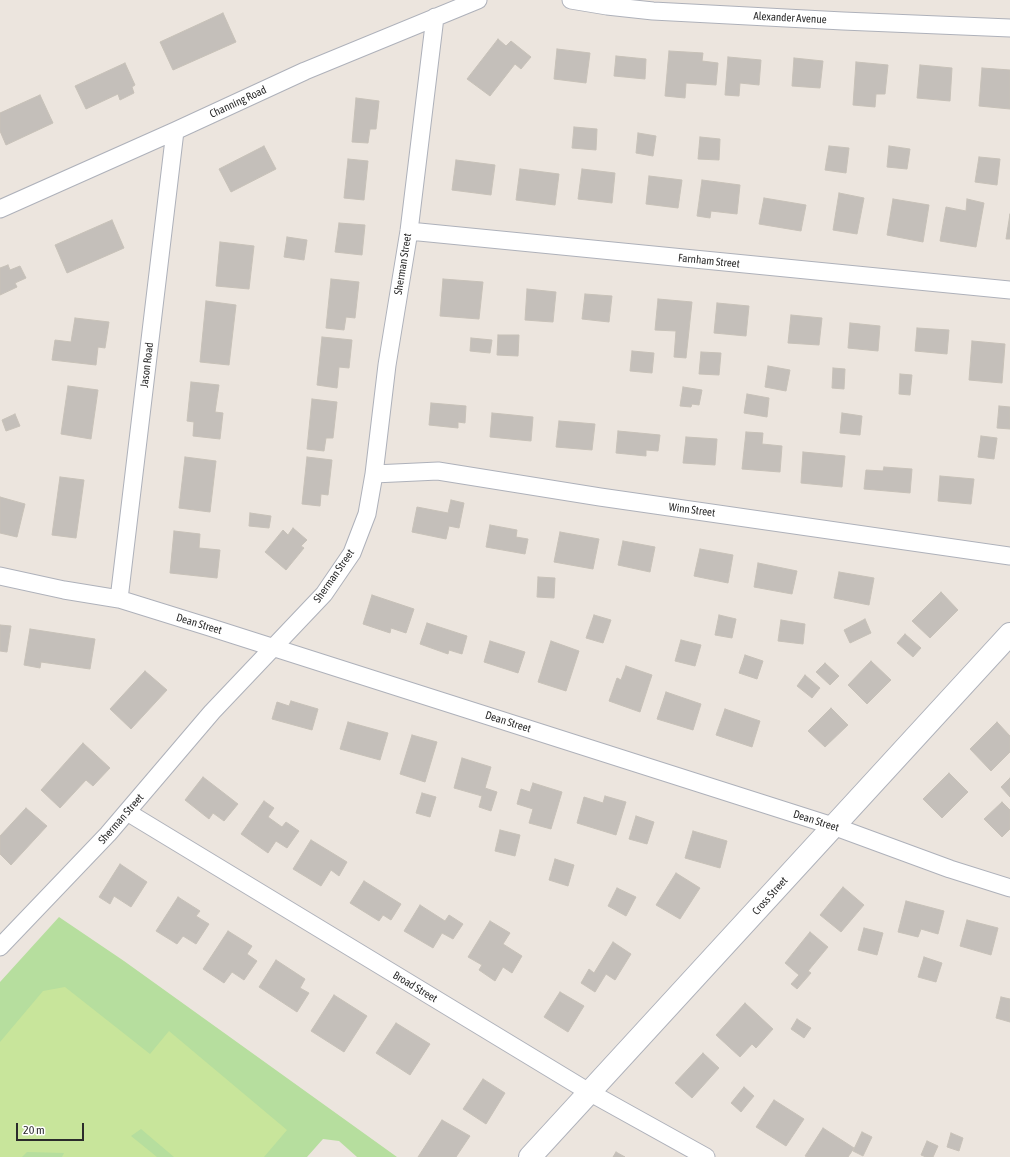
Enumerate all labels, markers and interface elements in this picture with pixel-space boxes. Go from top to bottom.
street label: Alexander Avenue [753,9,827,27]
street label: Channing Road [207,83,269,121]
street label: Sherman Street [392,232,414,296]
street label: Farnham Street [678,251,740,271]
street label: Jason Road [138,342,156,388]
street label: Winn Street [668,500,716,520]
street label: Sherman Street [311,547,357,605]
street label: Dean Street [174,611,224,637]
street label: Dean Street [483,708,533,736]
street label: Sherman Street [96,791,146,847]
street label: Dean Street [791,807,841,835]
street label: Cross Street [749,874,791,918]
street label: Broad Street [390,969,440,1005]
scale bar [18,1115,86,1141]
text: 20 m [23,1123,45,1137]

